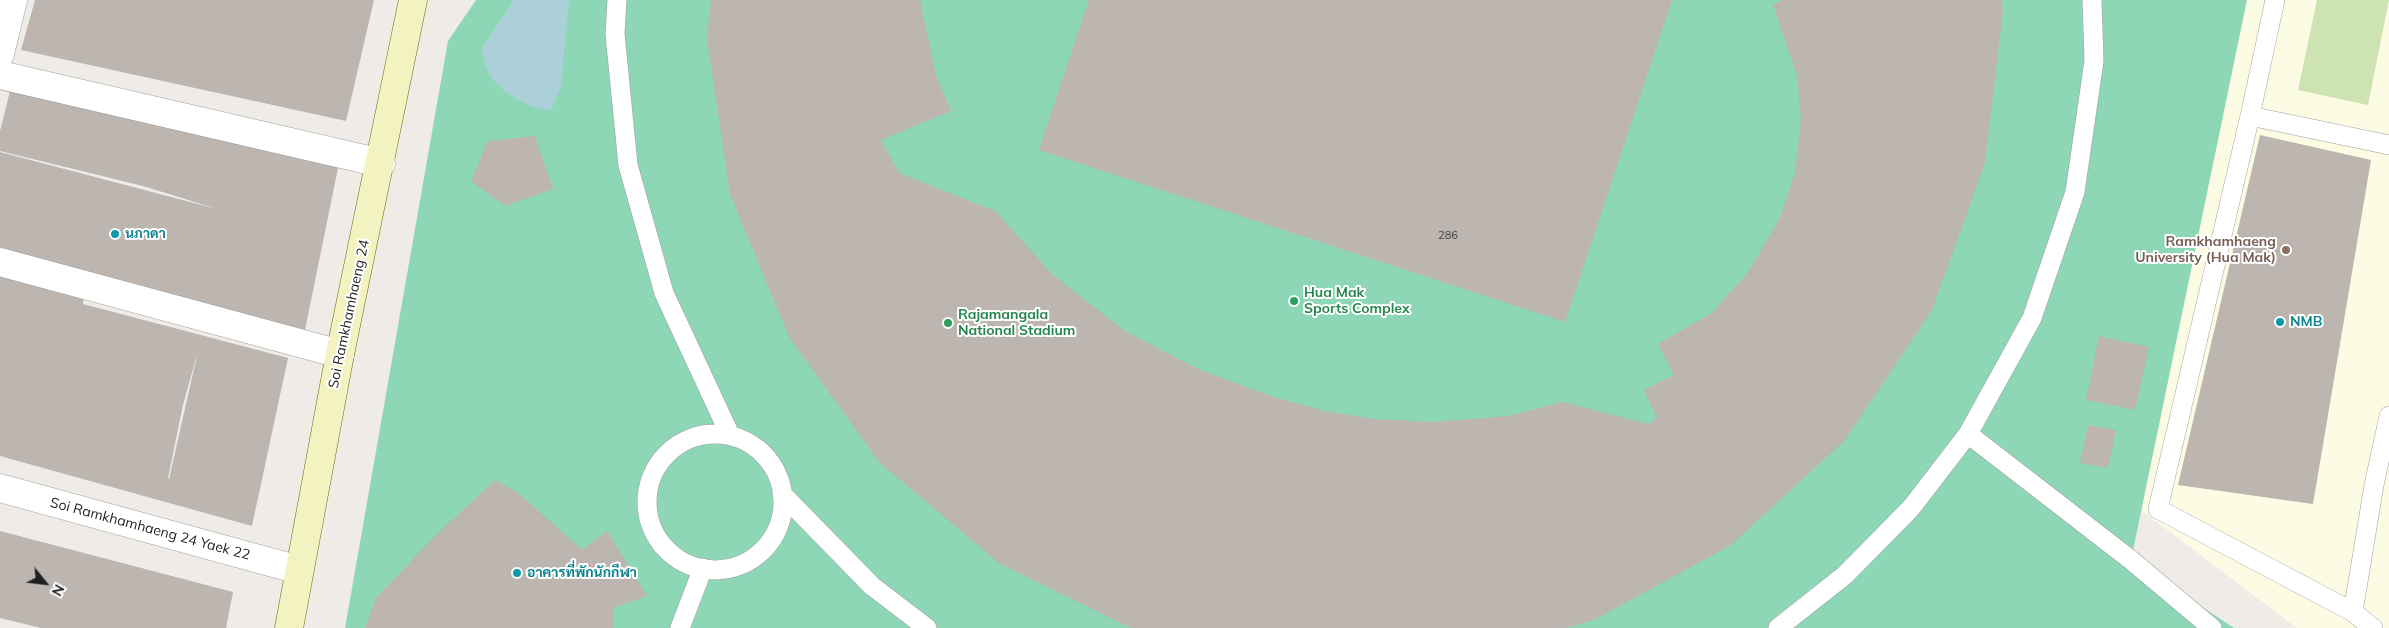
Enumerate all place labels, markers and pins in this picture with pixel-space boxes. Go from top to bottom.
place label: นภาดา [125,226,166,242]
marker: นภาดา [109,228,121,240]
place label: Ramkhamhaeng University (Hua Mak) [2135,234,2276,266]
marker: Ramkhamhaeng University (Hua Mak) [2280,244,2292,256]
place label: Hua Mak Sports Complex [1304,285,1410,318]
marker: Hua Mak Sports Complex [1288,295,1300,307]
place label: Rajamangala National Stadium [958,307,1075,340]
place label: NMB [2290,314,2322,330]
marker: NMB [2274,316,2286,328]
marker: Rajamangala National Stadium [942,317,954,329]
place label: อาคารที่พักนักกีฬา [527,565,637,581]
marker: อาคารที่พักนักกีฬา [511,567,523,579]

